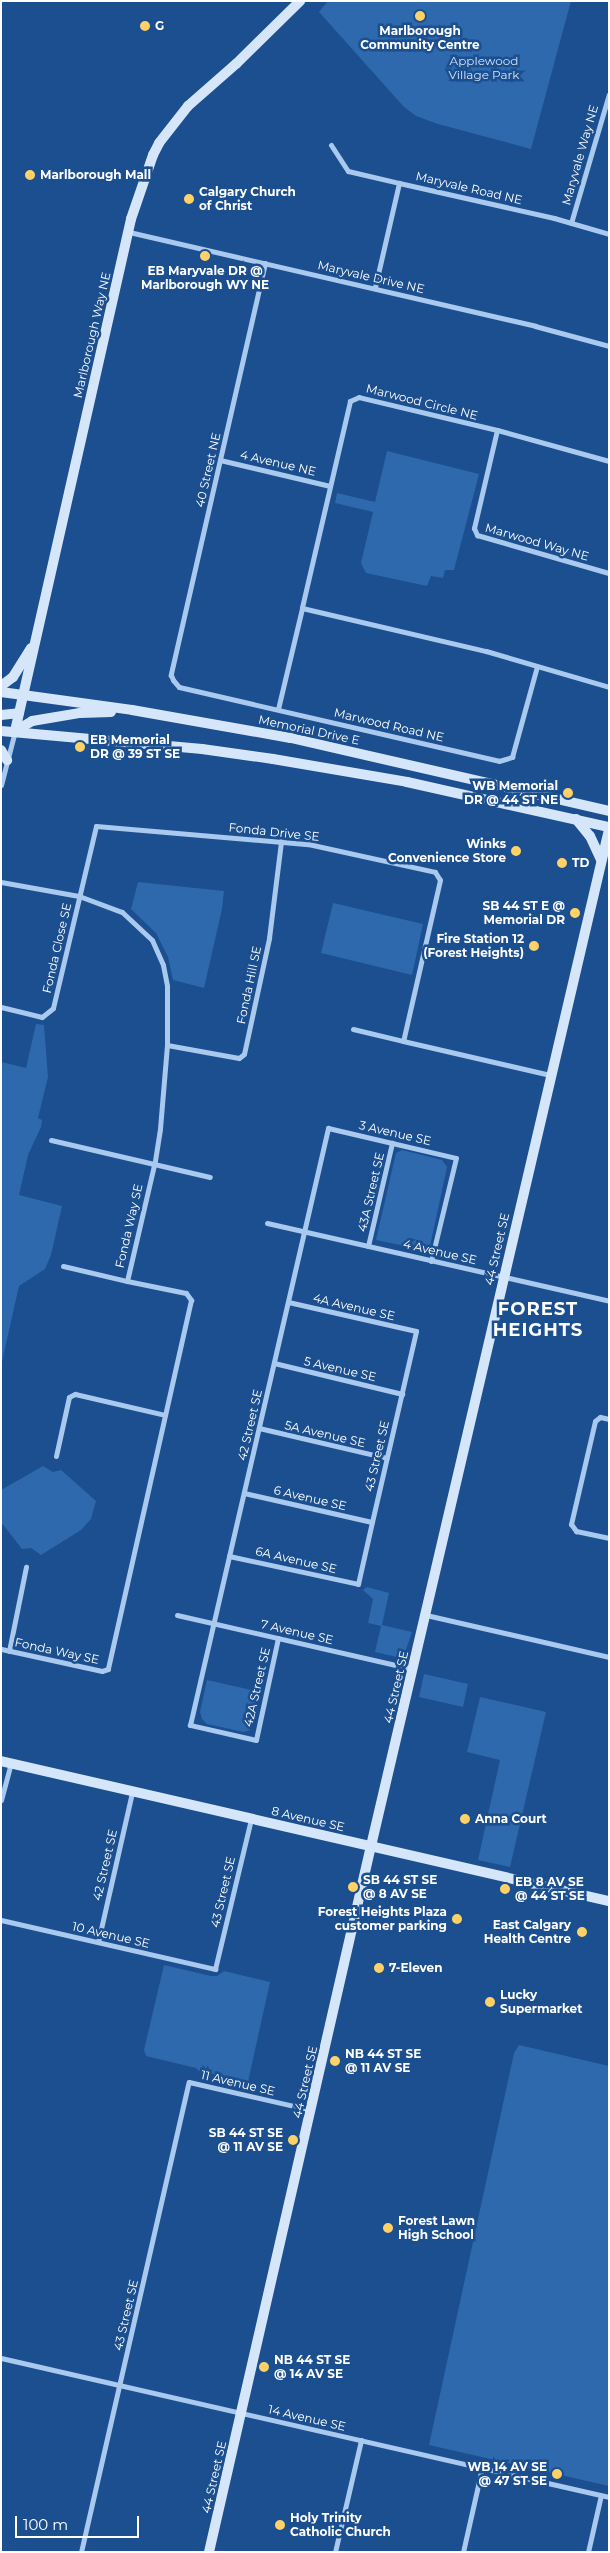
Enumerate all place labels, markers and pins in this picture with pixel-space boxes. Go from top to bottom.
marker: Marlborough Community Centre [414,10,426,22]
place label: G [155,19,164,33]
marker: G [139,20,151,32]
place label: Marlborough Community Centre [360,24,480,52]
place label: Marlborough Mall [40,168,151,182]
marker: Marlborough Mall [24,169,36,181]
place label: Calgary Church of Christ [199,185,296,213]
marker: Calgary Church of Christ [183,193,195,205]
marker: EB Maryvale DR @ Marlborough WY NE [199,250,211,262]
place label: EB Maryvale DR @ Marlborough WY NE [141,264,269,292]
place label: EB Memorial DR @ 39 ST SE [90,733,180,761]
marker: EB Memorial DR @ 39 ST SE [74,741,86,753]
place label: WB Memorial DR @ 44 ST NE [464,779,558,807]
marker: WB Memorial DR @ 44 ST NE [562,787,574,799]
place label: Winks Convenience Store [388,837,506,865]
marker: Winks Convenience Store [510,845,522,857]
place label: TD [572,856,589,870]
marker: TD [556,857,568,869]
place label: SB 44 ST E @ Memorial DR [483,899,565,927]
marker: SB 44 ST E @ Memorial DR [569,907,581,919]
place label: Fire Station 12 (Forest Heights) [423,932,524,960]
marker: Fire Station 12 (Forest Heights) [528,940,540,952]
place label: Anna Court [475,1812,547,1826]
marker: Anna Court [459,1813,471,1825]
place label: SB 44 ST SE @ 8 AV SE [363,1873,437,1901]
place label: EB 8 AV SE @ 44 ST SE [515,1875,585,1903]
marker: SB 44 ST SE @ 8 AV SE [347,1881,359,1893]
marker: EB 8 AV SE @ 44 ST SE [499,1883,511,1895]
place label: Forest Heights Plaza customer parking [318,1905,447,1933]
marker: Forest Heights Plaza customer parking [451,1913,463,1925]
place label: East Calgary Health Centre [484,1918,571,1946]
marker: East Calgary Health Centre [575,1925,589,1939]
place label: 7-Eleven [389,1961,442,1975]
marker: 7-Eleven [373,1962,385,1974]
place label: Lucky Supermarket [500,1988,582,2016]
marker: Lucky Supermarket [484,1996,496,2008]
place label: NB 44 ST SE @ 11 AV SE [345,2047,421,2075]
marker: NB 44 ST SE @ 11 AV SE [329,2055,341,2067]
place label: SB 44 ST SE @ 11 AV SE [209,2126,283,2154]
marker: SB 44 ST SE @ 11 AV SE [287,2134,299,2146]
place label: Forest Lawn High School [398,2214,475,2242]
marker: Forest Lawn High School [382,2222,394,2234]
place label: NB 44 ST SE @ 14 AV SE [274,2353,350,2381]
marker: NB 44 ST SE @ 14 AV SE [258,2361,270,2373]
place label: WB 14 AV SE @ 47 ST SE [467,2460,547,2488]
marker: WB 14 AV SE @ 47 ST SE [551,2468,563,2480]
place label: Holy Trinity Catholic Church [290,2511,391,2539]
marker: Holy Trinity Catholic Church [274,2519,286,2531]

